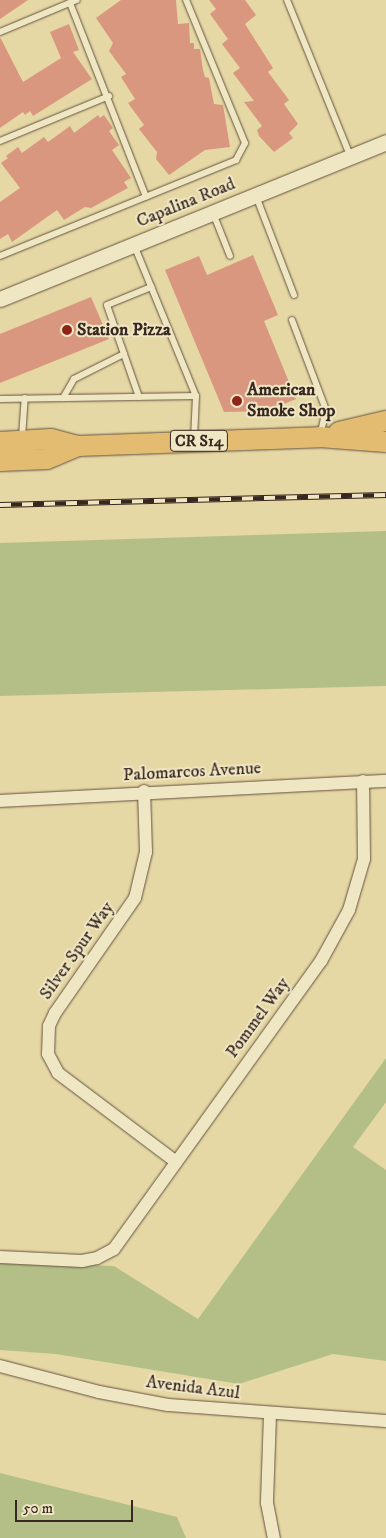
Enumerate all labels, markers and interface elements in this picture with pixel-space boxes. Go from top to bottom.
street label: Capalina Road [133,173,239,233]
place label: Station Pizza [77,319,171,341]
marker: Station Pizza [61,324,73,336]
place label: American Smoke Shop [247,380,335,422]
marker: American Smoke Shop [231,395,243,407]
road number: CR S14 [169,428,229,454]
street label: Palomarcos Avenue [122,758,262,786]
street label: Silver Spur Way [35,898,119,1004]
street label: Pommel Way [222,974,294,1062]
street label: Avenida Azul [145,1372,241,1404]
scale bar [18,1490,135,1522]
text: 50 m [23,1499,53,1518]

